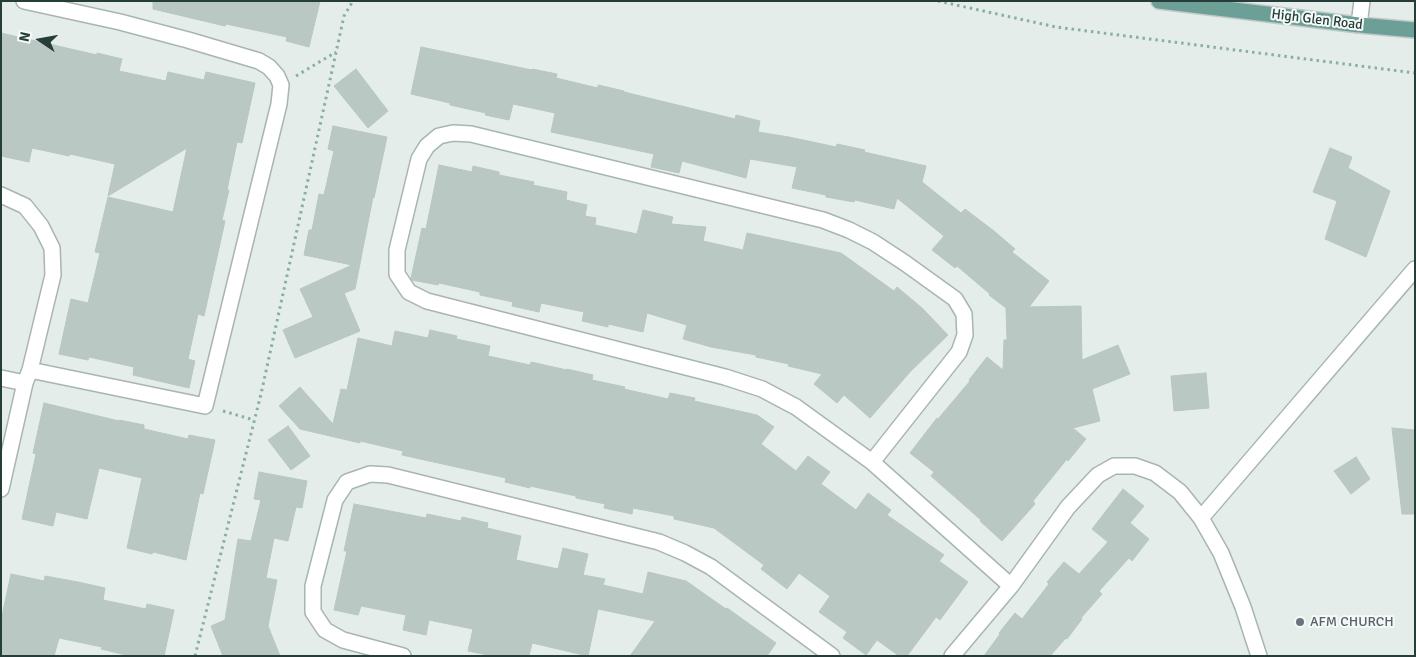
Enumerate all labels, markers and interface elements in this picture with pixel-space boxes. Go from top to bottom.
street label: High Glen Road [1270,6,1364,34]
north arrow [15,15,65,65]
text: N [16,30,34,43]
place label: AFM CHURCH [1310,614,1394,630]
marker: AFM CHURCH [1294,616,1306,628]

